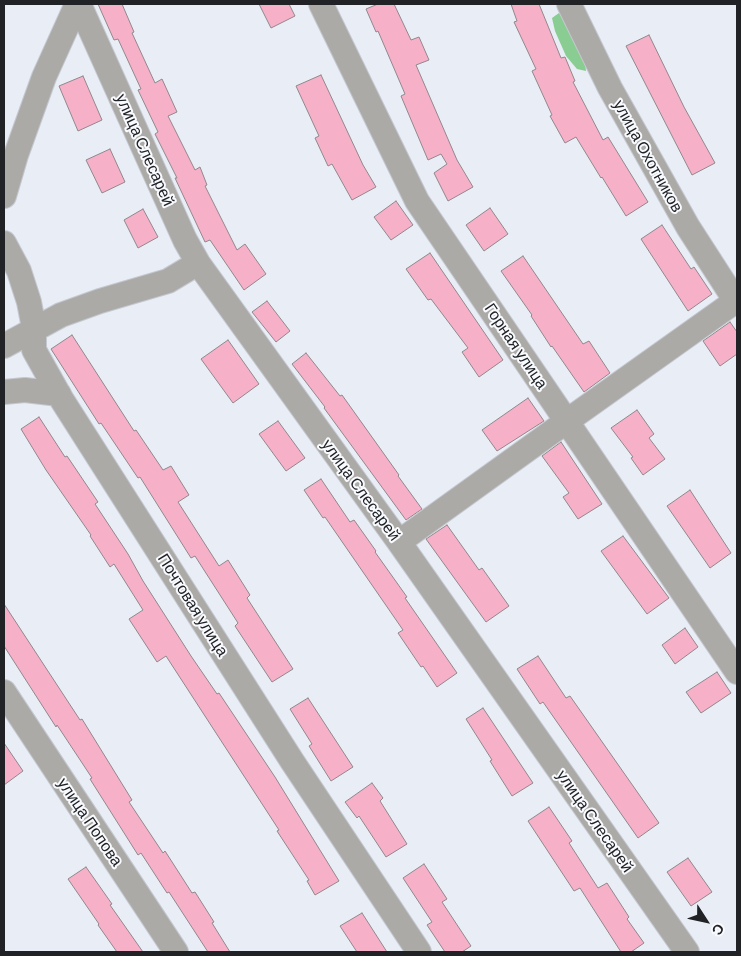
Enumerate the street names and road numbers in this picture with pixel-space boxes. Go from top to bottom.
street label: улица Слесарей [112,91,178,209]
street label: улица Охотников [609,96,687,216]
street label: Горная улица [480,300,552,392]
street label: улица Слесарей [318,436,404,544]
street label: Почтовая улица [154,550,232,660]
street label: улица Слесарей [553,766,637,876]
street label: улица Попова [53,774,127,870]

